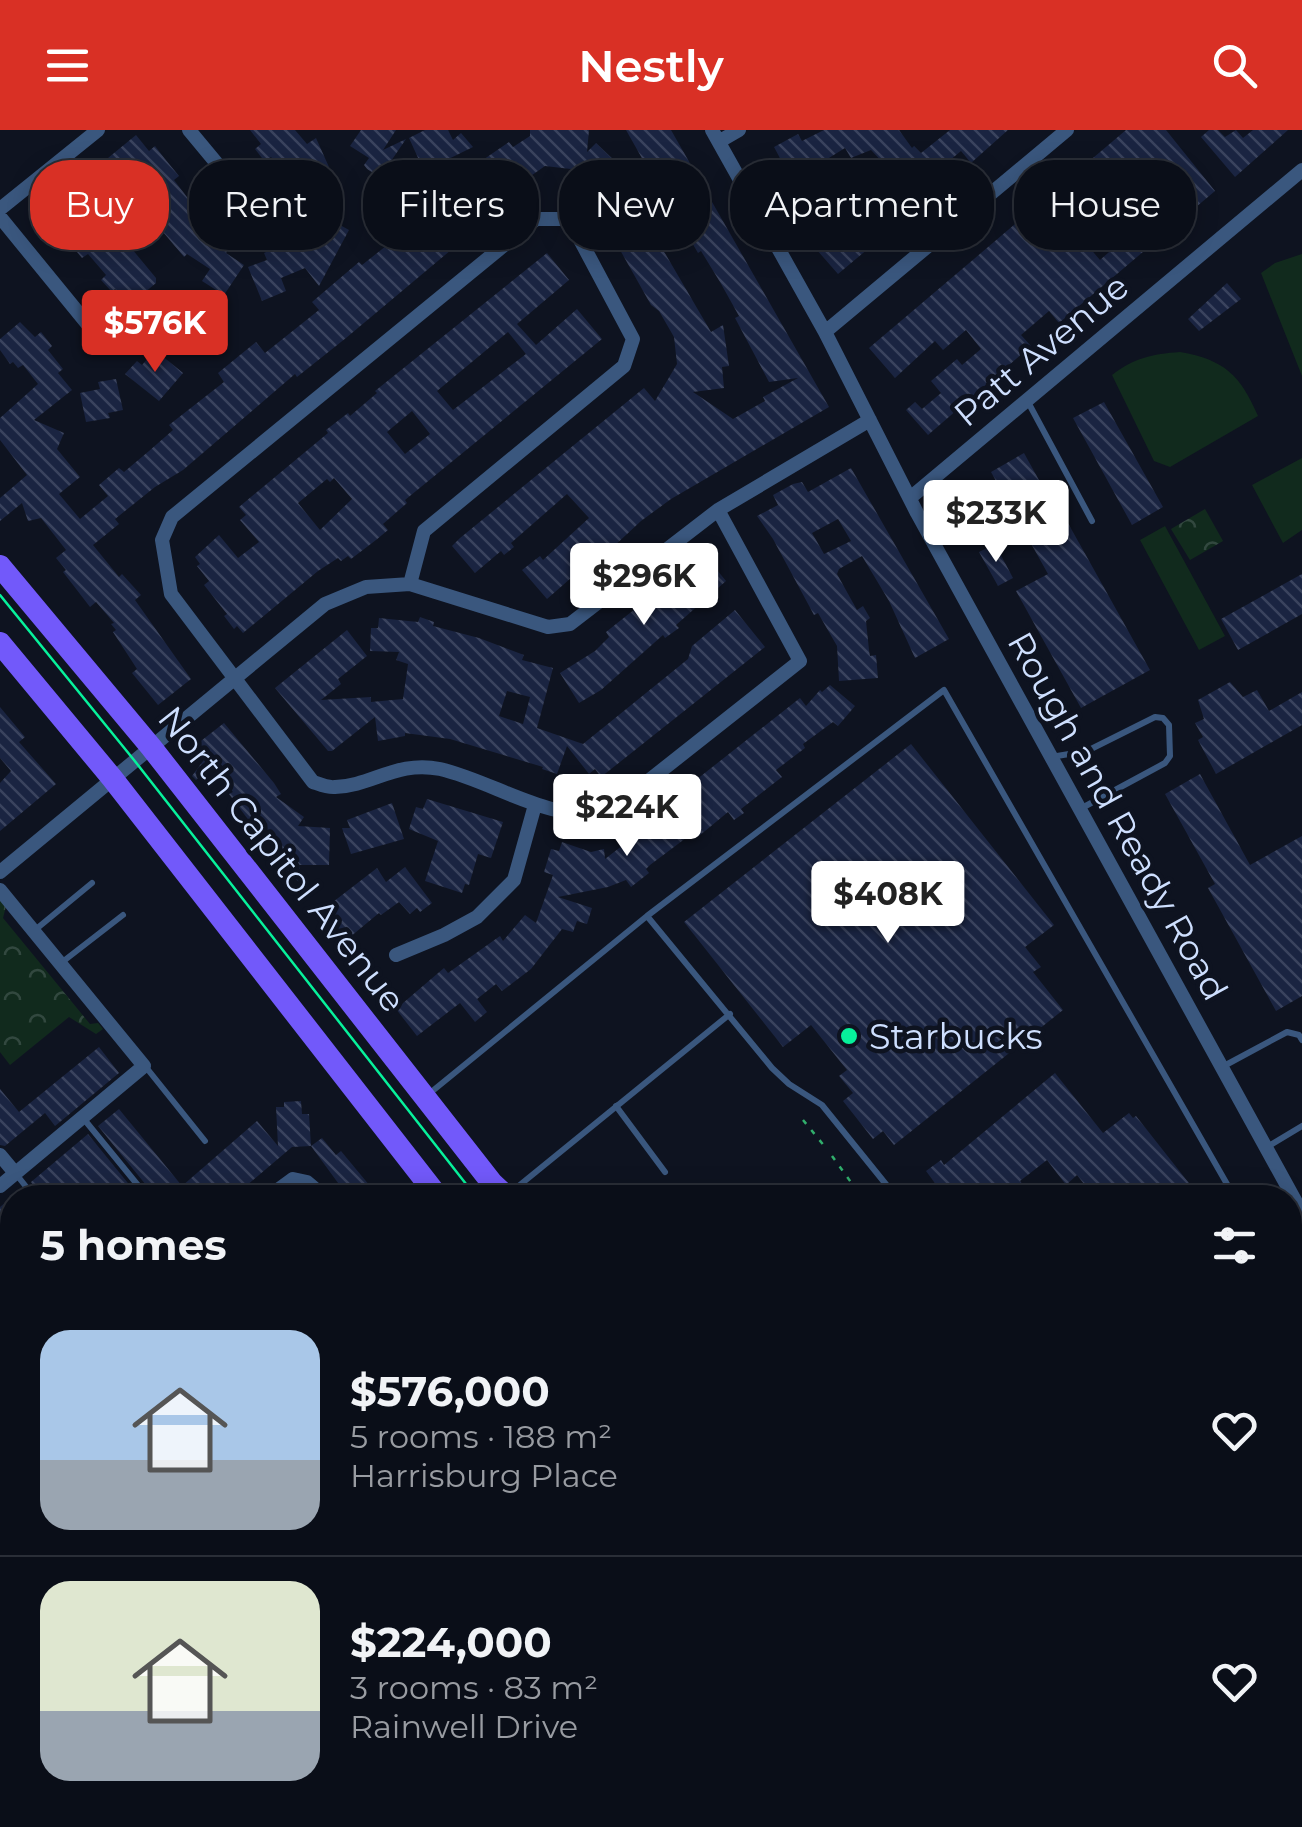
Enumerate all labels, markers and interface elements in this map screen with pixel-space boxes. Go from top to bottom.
icon: menu [40,38,95,93]
text: Nestly [578,38,724,93]
icon: search [1207,38,1262,93]
chip: Buy [30,160,169,250]
chip: Rent [189,160,343,250]
chip: Filters [363,160,539,250]
chip: New [559,160,710,250]
chip: Apartment [730,160,994,250]
chip: House [1014,160,1196,250]
street label: Patt Avenue [945,265,1137,435]
pin: $576K [85,290,225,375]
text: $576K [104,303,206,342]
pin: $233K [926,480,1066,565]
text: $233K [946,493,1046,532]
pin: $296K [574,543,714,628]
text: $296K [592,556,696,595]
street label: Rough and Ready Road [999,624,1237,1008]
street label: North Capitol Avenue [149,698,415,1020]
pin: $224K [557,774,697,859]
text: $224K [575,787,679,826]
pin: $408K [818,861,958,946]
text: $408K [833,874,943,913]
place label: Starbucks [869,1015,1043,1058]
marker: Starbucks [838,1025,860,1047]
icon: filters [1207,1218,1262,1273]
text: 5 homes [40,1219,227,1271]
text: $576,000 [350,1365,550,1417]
icon: home [120,1370,240,1490]
icon: heart [1207,1403,1262,1458]
text: 5 rooms · 188 m² [350,1417,612,1456]
text: Harrisburg Place [350,1456,618,1495]
text: $224,000 [350,1616,552,1668]
icon: home [120,1621,240,1741]
icon: heart [1207,1654,1262,1709]
text: 3 rooms · 83 m² [350,1668,598,1707]
text: Rainwell Drive [350,1707,578,1746]

